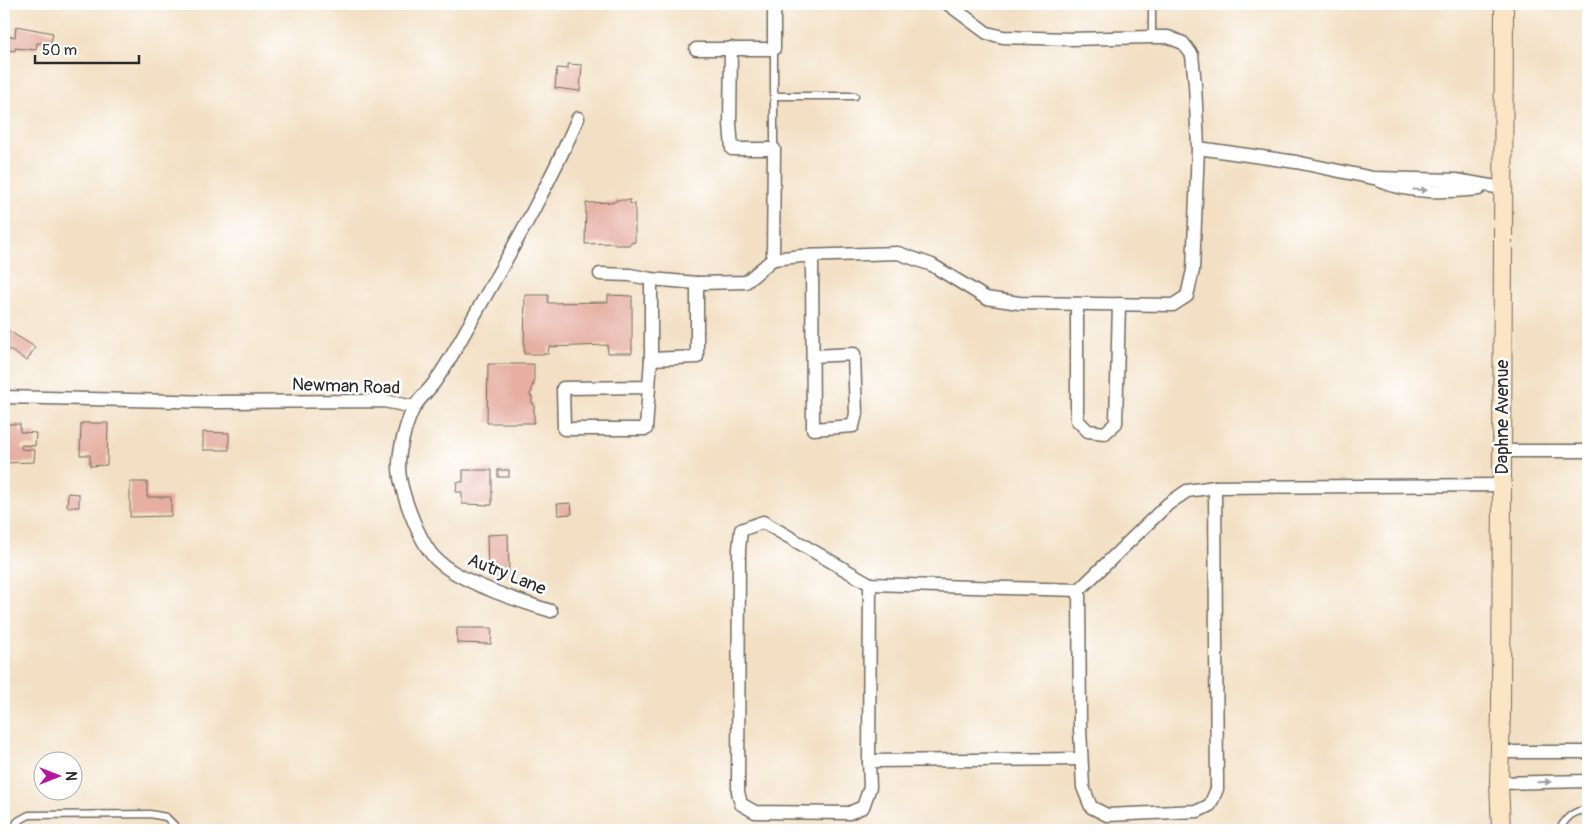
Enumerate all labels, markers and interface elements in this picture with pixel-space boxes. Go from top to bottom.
scale bar [35,32,139,64]
text: 50 m [42,41,77,60]
one-way arrow [1412,186,1428,194]
street label: Daphne Avenue [1491,359,1514,474]
street label: Newman Road [291,373,401,400]
street label: Autry Lane [464,548,549,601]
north arrow [32,752,82,802]
text: N [62,771,79,781]
one-way arrow [1536,778,1552,786]

